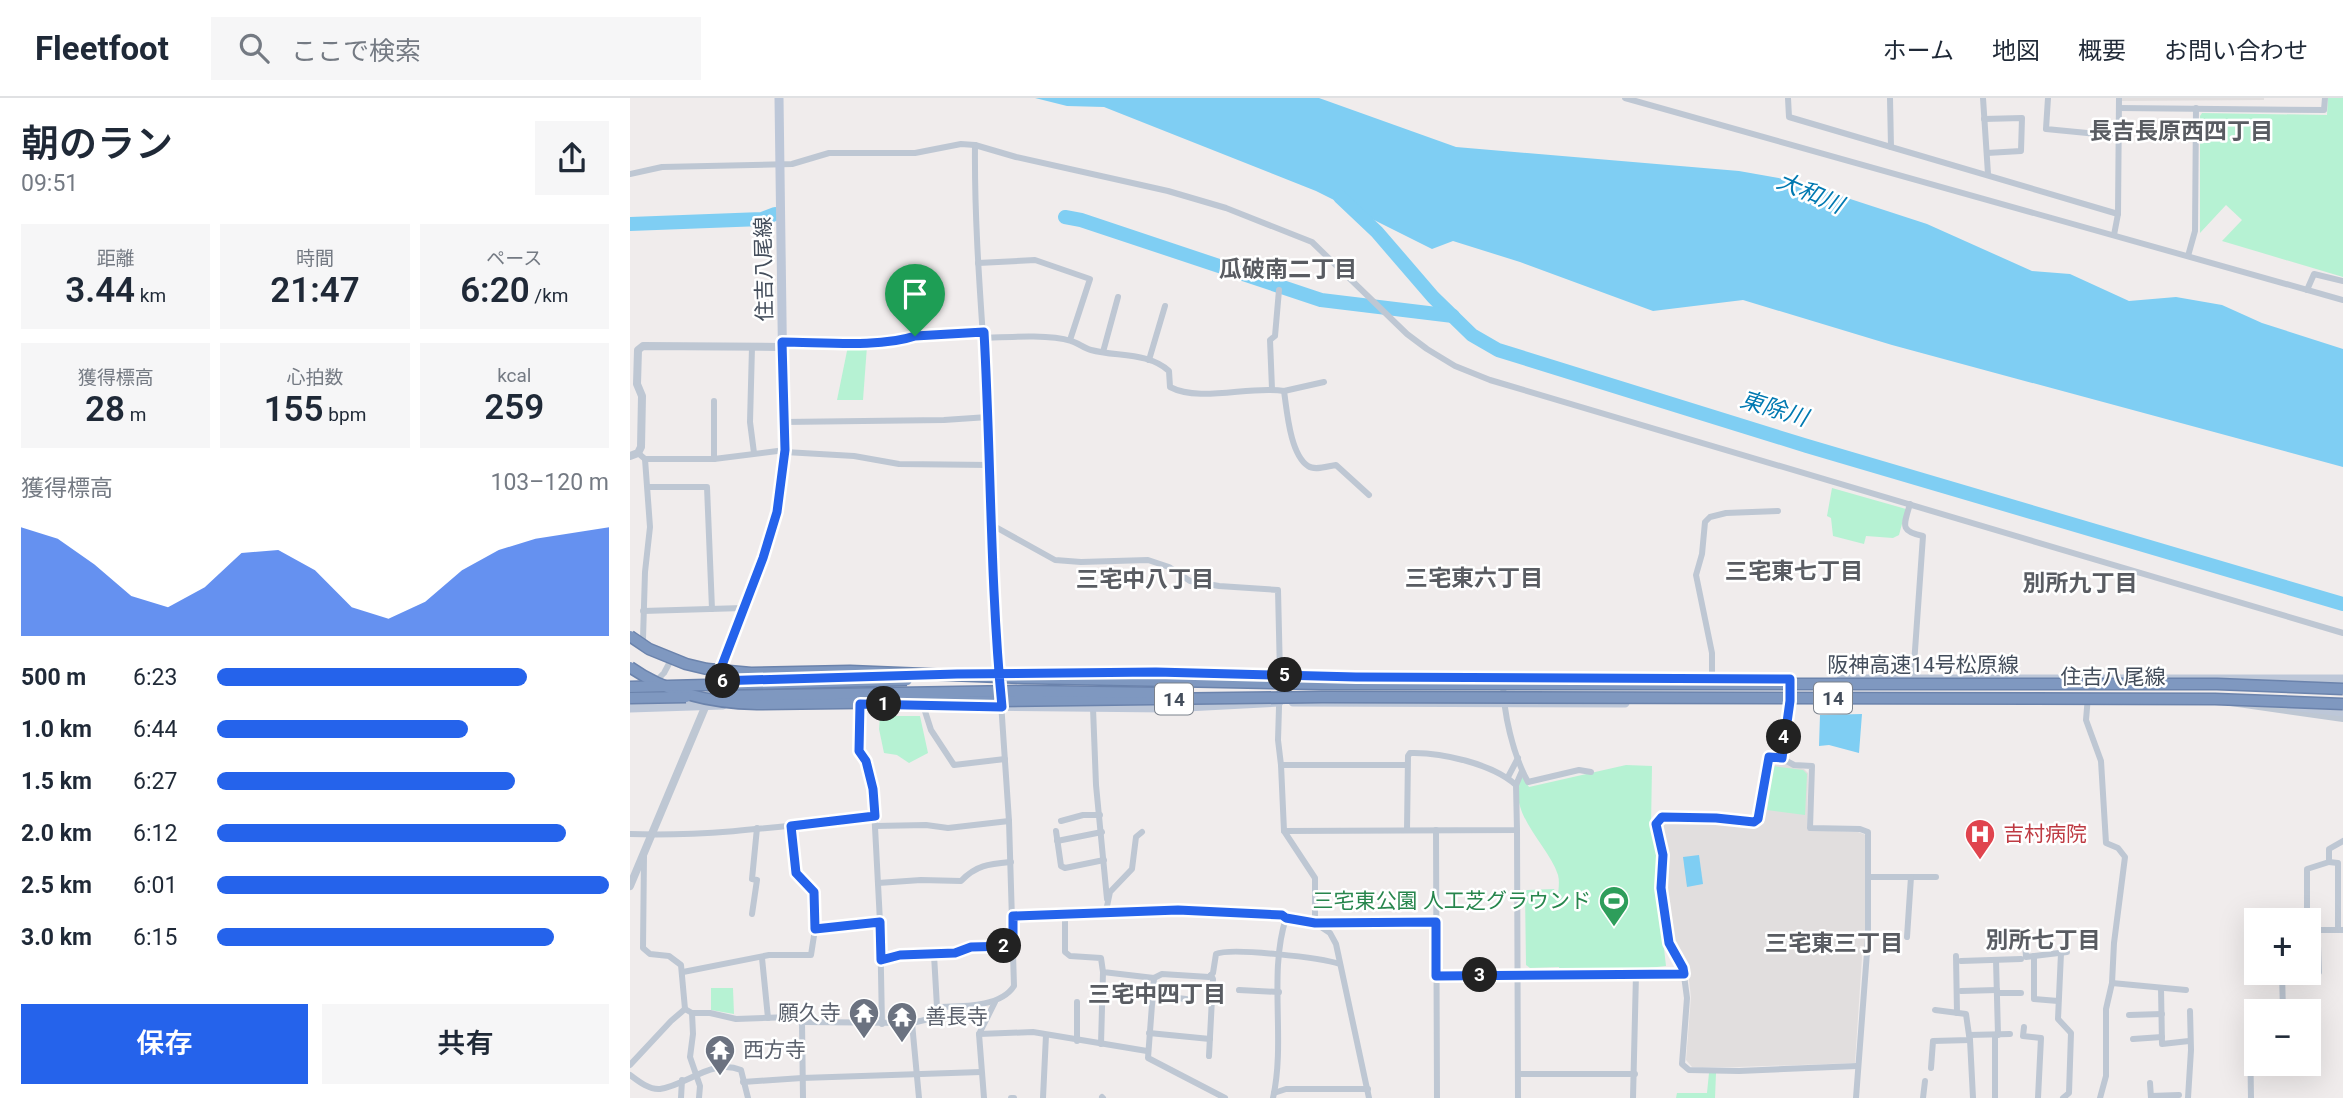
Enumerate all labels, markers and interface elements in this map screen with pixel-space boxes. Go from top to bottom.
search box [211,17,701,80]
text: Fleetfoot [35,29,169,68]
icon: search [235,29,273,67]
text: ここで検索 [291,36,421,66]
text: ホーム [1883,37,1954,65]
text: 地図 [1992,37,2040,65]
text: 概要 [2078,37,2126,65]
text: お問い合わせ [2164,37,2308,65]
district label: 長吉長原西四丁目 [2089,118,2273,145]
button: share [535,121,609,195]
text: 朝のラン [21,122,173,166]
water label: 大和川 [1773,167,1850,220]
text: 09:51 [21,170,78,197]
street label: 住吉八尾線 [751,216,777,322]
text: 距離 [97,247,135,270]
text: 時間 [296,247,334,270]
text: ペース [486,247,542,270]
district label: 瓜破南二丁目 [1219,256,1357,283]
pin [885,264,945,336]
text: 3.44 [65,270,135,311]
text: 21:47 [270,270,360,311]
text: 6:20 [460,270,530,311]
icon: arrive [896,275,934,313]
text: km [135,284,166,307]
text: /km [530,284,569,307]
text: kcal [497,364,532,387]
text: 獲得標高 [78,366,154,389]
text: 心拍数 [286,366,344,389]
water label: 東除川 [1737,386,1814,433]
text: 259 [484,387,544,428]
text: 28 [85,389,125,430]
text: 155 [264,389,324,430]
text: m [125,403,146,426]
text: bpm [324,403,366,426]
text: 103–120 m [490,469,609,496]
text: 獲得標高 [21,475,113,502]
district label: 三宅東七丁目 [1725,558,1863,585]
district label: 三宅東六丁目 [1405,565,1543,592]
district label: 三宅中八丁目 [1076,566,1214,593]
district label: 別所九丁目 [2023,570,2138,597]
street label: 阪神高速14号松原線 [1827,653,2019,677]
pin: 5 [1268,658,1302,692]
text: 5 [1279,663,1290,686]
text: 500 m [21,664,86,691]
text: 6:23 [133,664,177,691]
pin: 6 [706,664,740,698]
street label: 住吉八尾線 [2061,665,2166,689]
text: 6 [717,669,728,692]
road number: 14 [1814,682,1852,713]
road number: 14 [1155,684,1193,714]
pin: 1 [866,686,902,722]
text: 1 [878,692,889,715]
text: 1.0 km [21,716,92,743]
text: 6:44 [133,716,177,743]
pin: 4 [1766,720,1802,754]
text: 4 [1778,725,1789,748]
text: 1.5 km [21,768,92,795]
text: 6:27 [133,768,177,795]
hospital icon: 吉村病院 [1963,817,1997,861]
text: 2.0 km [21,820,92,847]
text: 6:12 [133,820,177,847]
place label: 吉村病院 [2003,822,2087,846]
text: 2.5 km [21,872,92,899]
text: 6:01 [133,872,177,899]
sports icon: 三宅東公園 人工芝グラウンド [1597,884,1631,928]
place label: 三宅東公園 人工芝グラウンド [1313,889,1591,913]
map controls [2244,908,2321,1076]
button: + [2244,908,2321,985]
text: 3.0 km [21,924,92,951]
text: 6:15 [133,924,177,951]
district label: 別所七丁目 [1986,927,2101,954]
pin: 2 [986,928,1022,964]
district label: 三宅東三丁目 [1765,930,1903,957]
text: 2 [998,934,1009,957]
pin: 3 [1462,958,1498,992]
text: 3 [1474,963,1485,986]
district label: 三宅中四丁目 [1088,981,1226,1008]
temple icon: 願久寺 [847,996,881,1040]
button: − [2244,999,2321,1076]
temple icon: 善長寺 [885,1000,919,1044]
place label: 願久寺 [778,1001,841,1025]
button: 保存 [21,1004,308,1084]
button: 共有 [322,1004,609,1084]
place label: 善長寺 [925,1005,988,1029]
temple icon: 西方寺 [703,1033,737,1077]
place label: 西方寺 [743,1038,806,1062]

